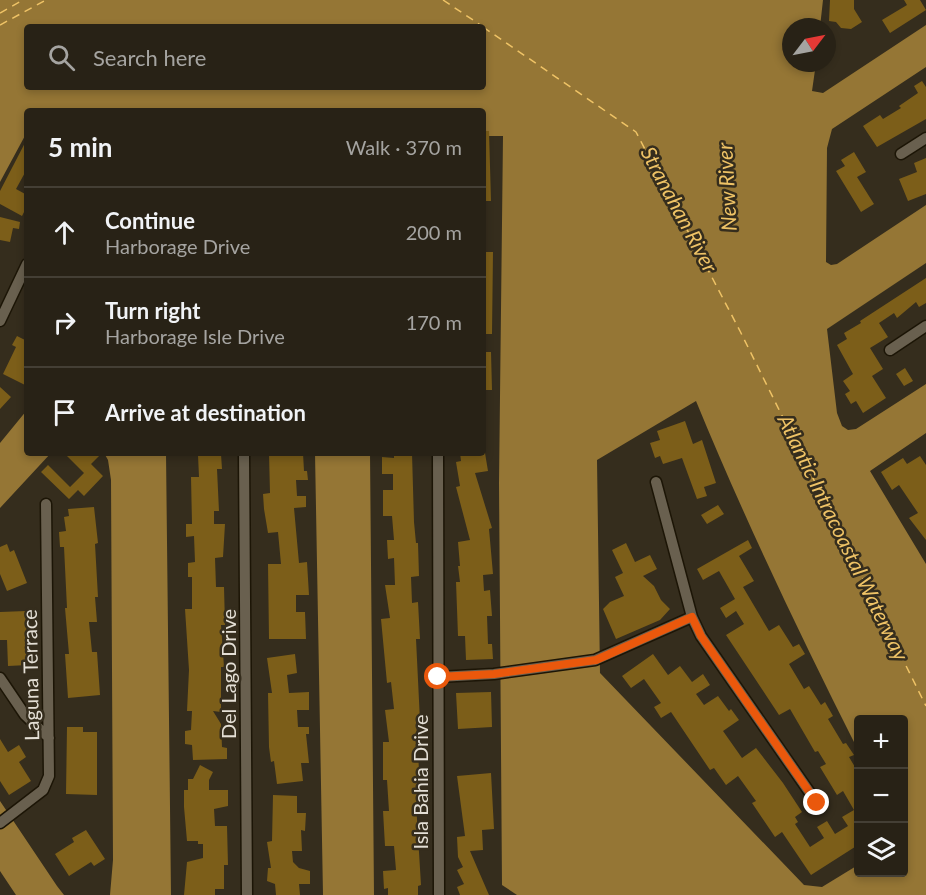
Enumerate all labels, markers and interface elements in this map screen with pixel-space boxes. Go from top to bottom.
north arrow [782,18,836,72]
search box [24,24,486,90]
icon: search [45,41,78,74]
text: Search here [93,44,206,71]
text: 5 min [48,131,112,163]
text: Walk · 370 m [346,135,462,159]
water label: New River [711,141,741,232]
water label: Stranahan River [636,142,724,277]
text: Continue [105,207,195,234]
icon: ahead [48,216,81,249]
text: 200 m [406,220,462,244]
text: Harborage Drive [105,234,250,258]
text: Turn right [105,297,200,324]
icon: right [48,306,81,339]
text: 170 m [406,310,462,334]
text: Harborage Isle Drive [105,324,285,348]
icon: arrive [48,396,81,429]
text: Arrive at destination [105,399,306,426]
water label: Atlantic Intracoastal Waterway [773,409,915,665]
street label: Laguna Terrace [17,609,43,741]
street label: Del Lago Drive [216,609,240,739]
route start [424,663,450,689]
street label: Isla Bahia Drive [408,714,432,850]
map controls [854,715,908,877]
button: + [854,715,908,769]
button: − [854,769,908,823]
route end [803,789,829,815]
button: layers [854,823,908,877]

